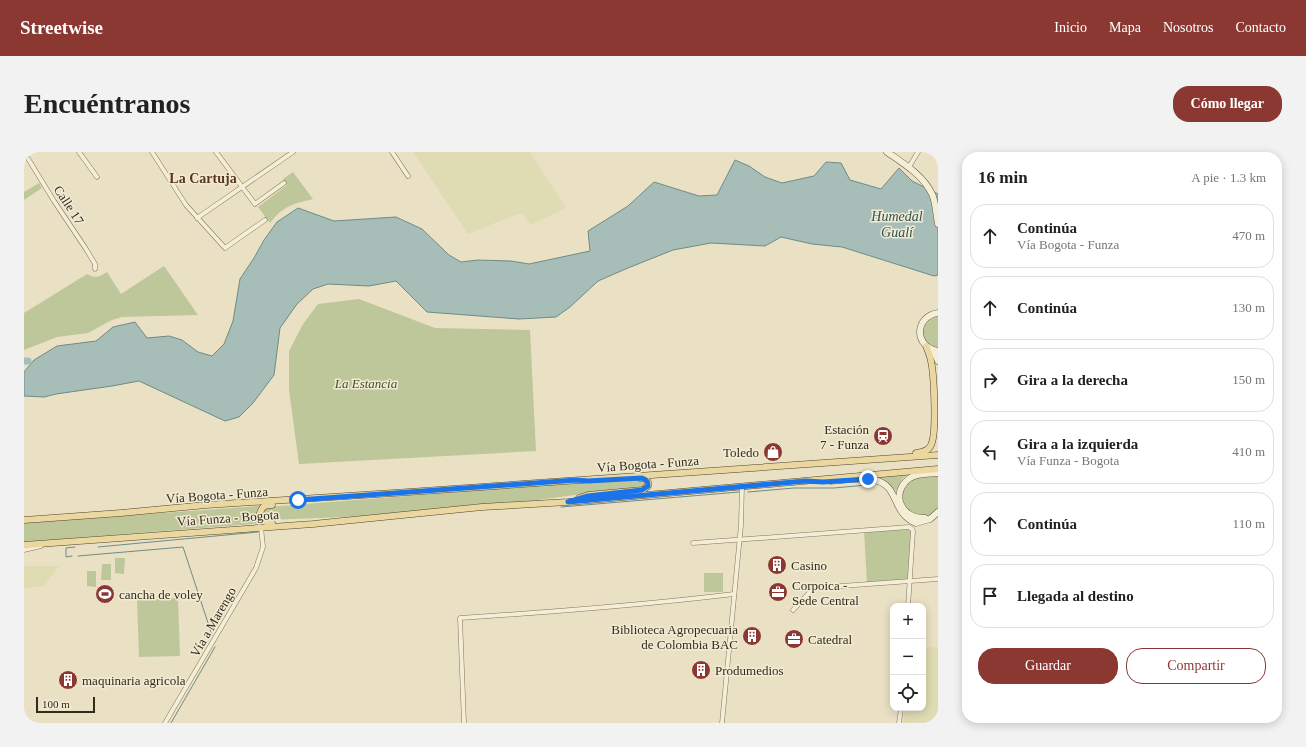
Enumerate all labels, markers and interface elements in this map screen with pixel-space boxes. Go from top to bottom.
text: Streetwise [20,17,103,38]
text: Inicio [1054,20,1087,35]
text: Mapa [1109,20,1141,35]
text: Nosotros [1163,20,1213,35]
text: Contacto [1235,20,1286,35]
button: Cómo llegar [1173,86,1282,122]
text: Encuéntranos [24,88,190,119]
text: 16 min [978,168,1028,187]
text: A pie · 1.3 km [1191,170,1266,185]
district label: La Cartuja [169,171,237,186]
street label: Calle 17 [51,183,87,228]
water label: Humedal Gualí [870,209,923,240]
text: Continúa [1017,220,1077,236]
icon: ahead [979,225,1001,247]
text: 470 m [1232,228,1265,243]
text: Vía Bogota - Funza [1017,237,1119,252]
icon: ahead [979,297,1001,319]
text: Continúa [1017,300,1077,316]
text: 130 m [1232,300,1265,315]
icon: right [979,369,1001,391]
text: Gira a la derecha [1017,372,1128,388]
text: 150 m [1232,372,1265,387]
park label: La Estancia [334,376,398,391]
place label: Estación 7 - Funza [820,422,869,452]
station icon: Estación 7 - Funza [872,425,894,447]
text: Gira a la izquierda [1017,436,1138,452]
shop icon: Toledo [762,441,784,463]
icon: left [979,441,1001,463]
text: 410 m [1232,444,1265,459]
place label: Toledo [723,445,759,460]
street label: Vía Bogota - Funza [597,453,700,475]
text: Vía Funza - Bogota [1017,453,1119,468]
route end [859,470,877,488]
street label: Vía Bogota - Funza [166,484,269,506]
route start [289,491,307,509]
street label: Vía Funza - Bogota [177,507,280,529]
icon: ahead [979,513,1001,535]
text: Continúa [1017,516,1077,532]
text: 110 m [1233,516,1265,531]
building icon: Casino [766,554,788,576]
place label: Casino [791,558,827,573]
place label: Corpoica - Sede Central [792,578,859,608]
office icon: Corpoica - Sede Central [767,581,789,603]
sports icon: cancha de voley [94,583,116,605]
street label: Vía a Marengo [187,584,239,660]
icon: arrive [979,585,1001,607]
place label: cancha de voley [119,587,203,602]
text: Llegada al destino [1017,588,1134,604]
map controls [890,603,926,711]
button: + [890,603,926,639]
place label: Biblioteca Agropecuaria de Colombia BAC [611,622,738,652]
building icon: Biblioteca Agropecuaria de Colombia BAC [741,625,763,647]
office icon: Catedral [783,628,805,650]
place label: Catedral [808,632,852,647]
button: − [890,639,926,675]
button: Guardar [978,648,1118,684]
button: Compartir [1126,648,1266,684]
building icon: Produmedios [690,659,712,681]
place label: Produmedios [715,663,784,678]
building icon: maquinaria agricola [57,669,79,691]
place label: maquinaria agricola [82,673,186,688]
button: locate [890,675,926,711]
scale bar [36,695,95,714]
text: 100 m [42,698,70,710]

